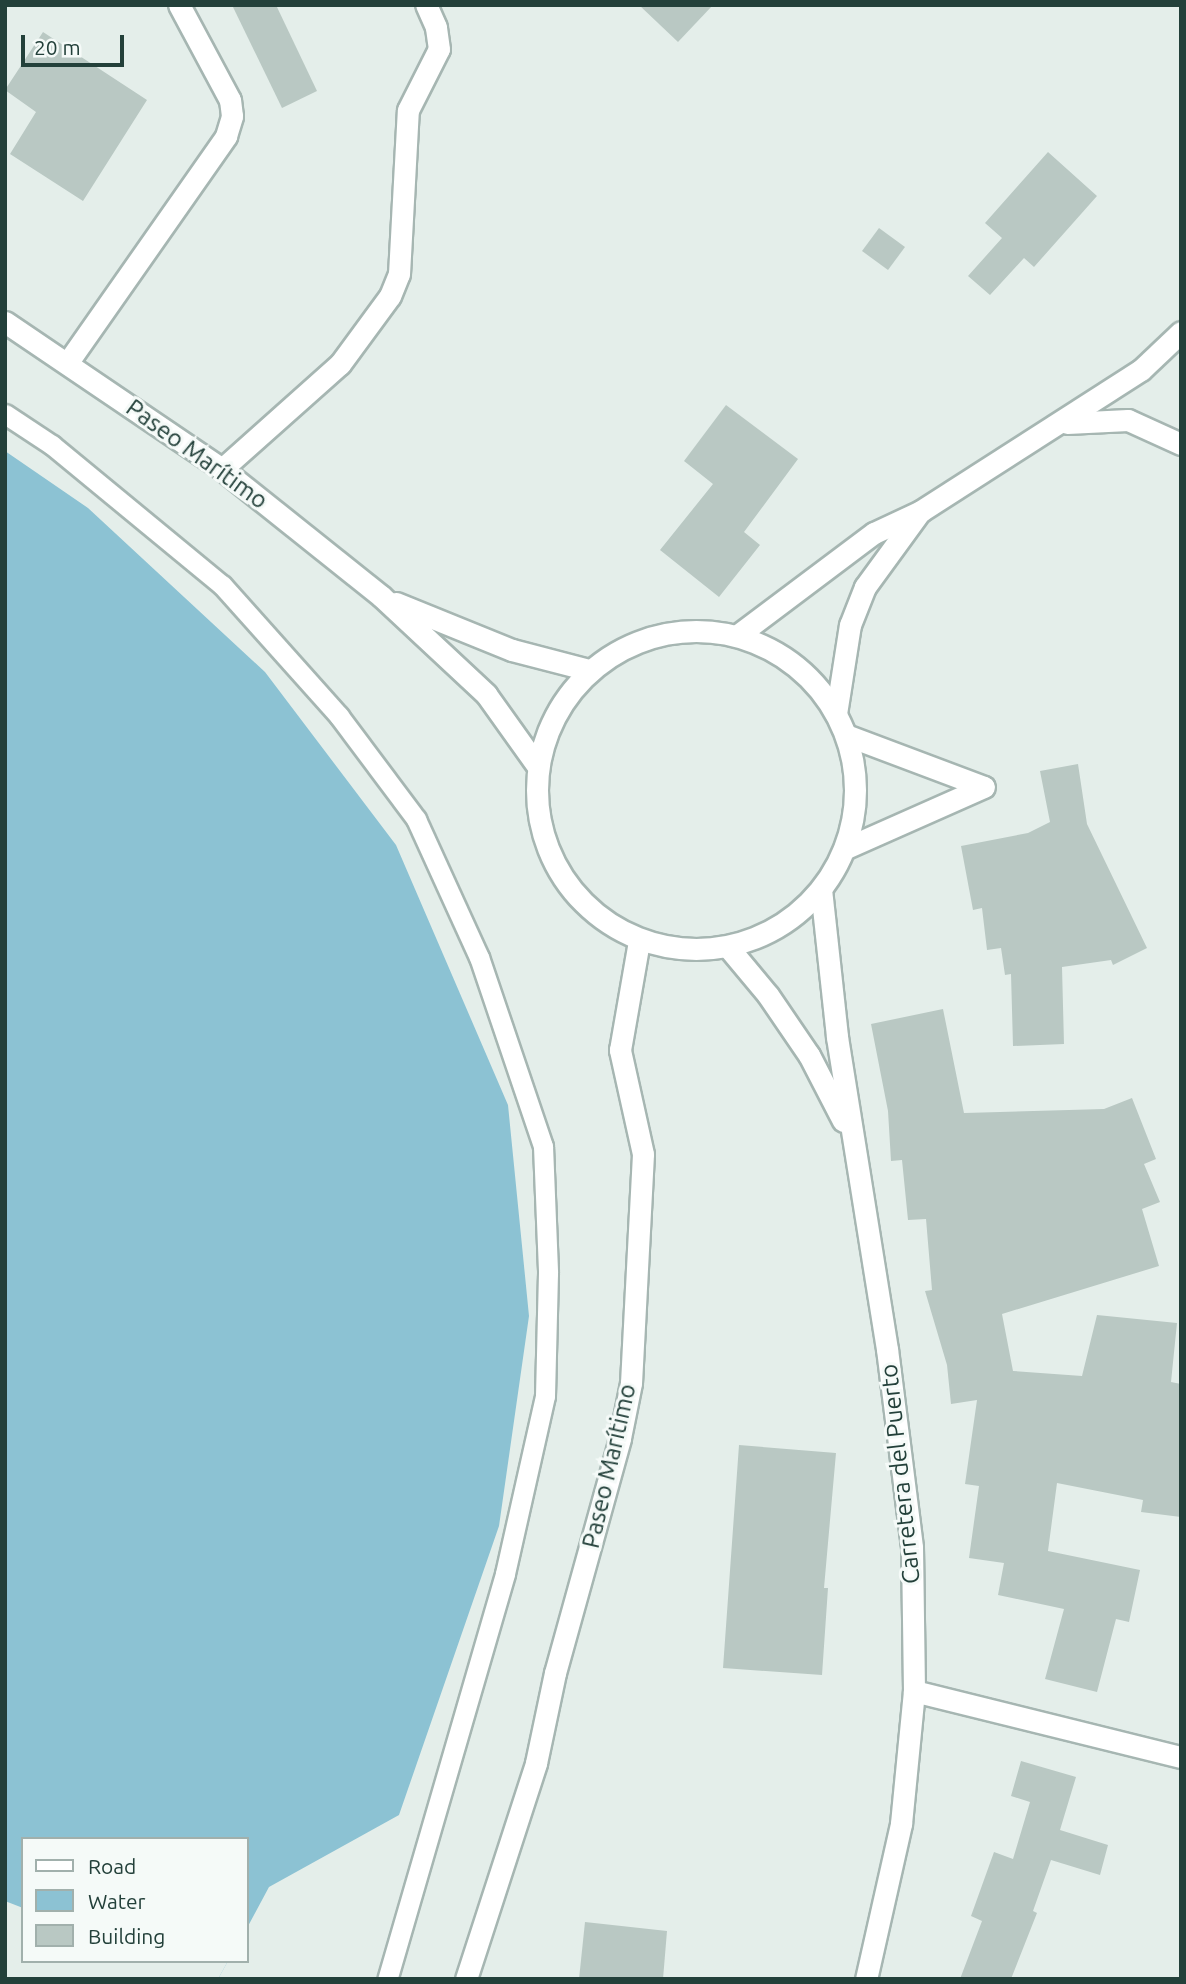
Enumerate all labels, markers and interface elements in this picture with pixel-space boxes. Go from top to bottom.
scale bar [24,21,128,65]
text: 20 m [34,35,81,59]
street label: Paseo Marítimo [121,393,273,515]
street label: Carretera del Puerto [874,1363,926,1585]
street label: Paseo Marítimo [576,1381,642,1551]
legend [21,1837,248,1963]
text: Road [88,1854,136,1878]
text: Water [88,1889,146,1913]
text: Building [88,1924,165,1948]

